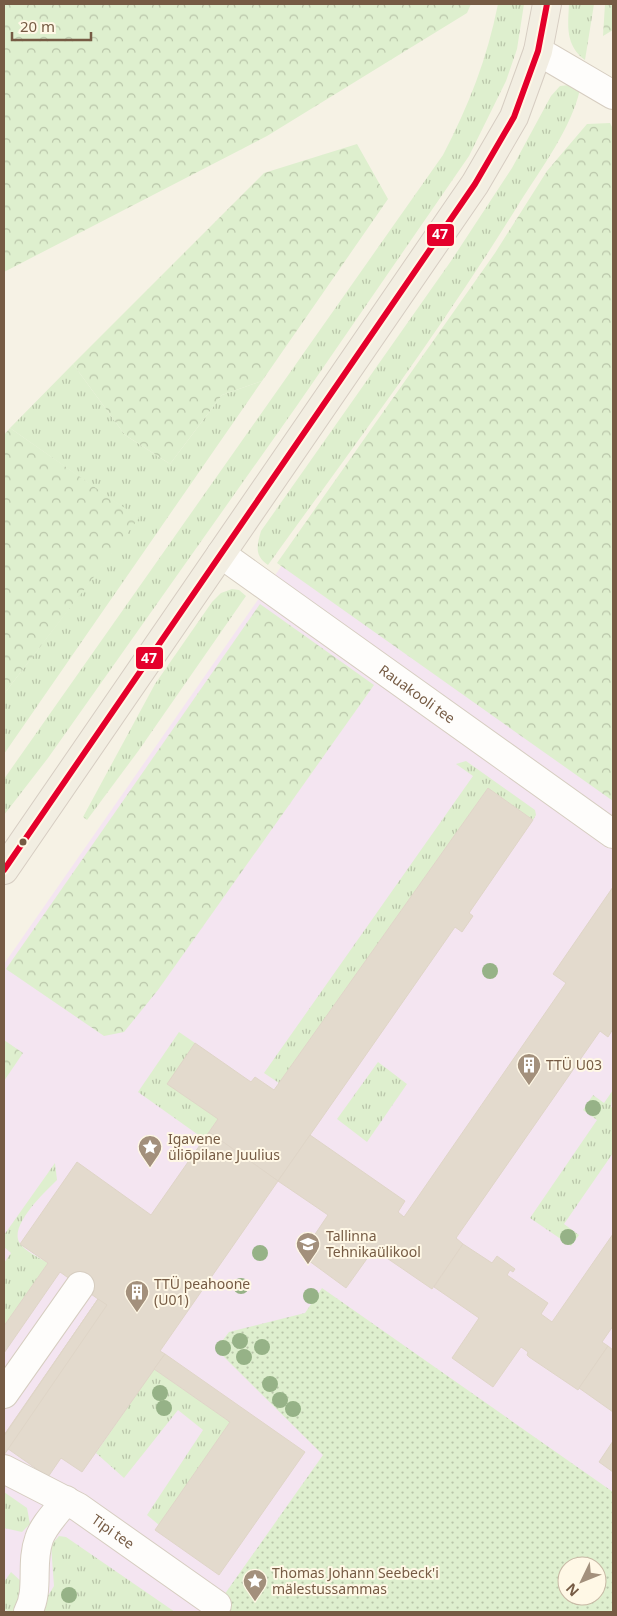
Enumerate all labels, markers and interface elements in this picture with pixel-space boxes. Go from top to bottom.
scale bar [12,10,91,42]
text: 20 m [20,16,55,36]
line badge: 47 [426,223,455,247]
text: 47 [432,224,448,243]
line badge: 47 [135,646,164,670]
text: 47 [141,648,157,667]
street label: Rauakooli tee [376,660,459,727]
unlabelled marker [18,837,28,847]
building icon: TTÜ U03 [516,1052,542,1086]
place label: TTÜ U03 [546,1055,602,1074]
place label: Igavene üliõpilane Juulius [168,1129,280,1164]
place icon: Igavene üliõpilane Juulius [137,1134,163,1168]
place label: Tallinna Tehnikaülikool [326,1226,421,1261]
school or university icon: Tallinna Tehnikaülikool [295,1231,321,1265]
place label: TTÜ peahoone (U01) [154,1274,250,1309]
building icon: TTÜ peahoone (U01) [124,1279,150,1313]
street label: Tipi tee [88,1510,139,1553]
north arrow [557,1556,607,1606]
place label: Thomas Johann Seebeck'i mälestussammas [272,1563,439,1598]
place icon: Thomas Johann Seebeck'i mälestussammas [242,1568,268,1602]
text: N [561,1580,583,1601]

